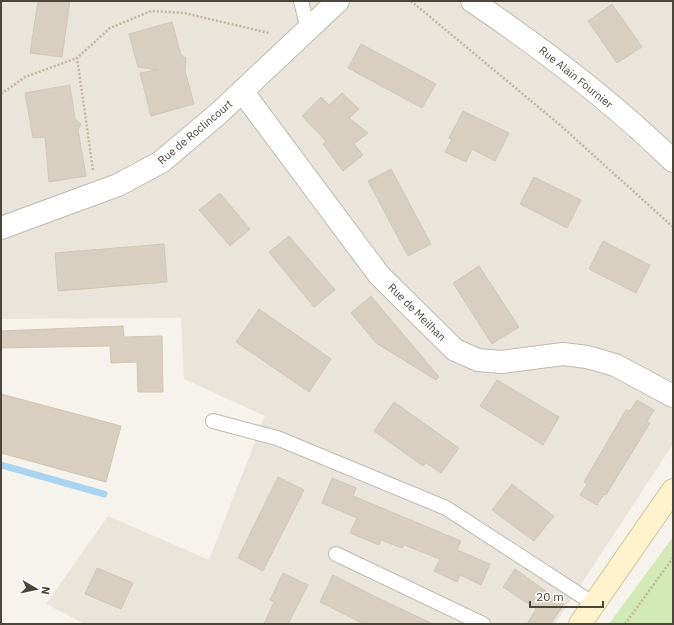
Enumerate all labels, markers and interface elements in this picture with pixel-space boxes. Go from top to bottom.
street label: Rue Alain Fournier [536,43,616,111]
street label: Rue de Roclincourt [155,97,235,167]
street label: Rue de Meilhan [385,280,449,344]
north arrow [16,569,56,609]
scale bar [530,583,603,609]
text: N [38,586,53,596]
text: 20 m [536,589,564,604]

